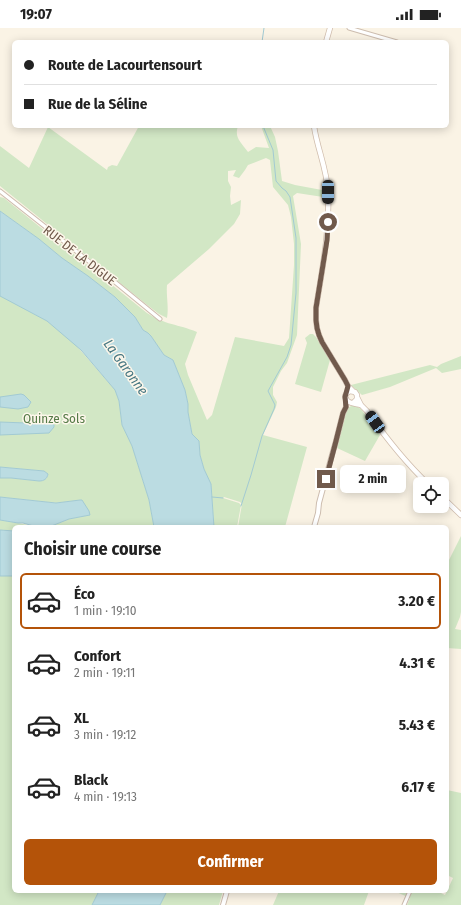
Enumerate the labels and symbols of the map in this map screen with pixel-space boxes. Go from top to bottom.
car [322,180,334,204]
route start [319,213,337,231]
street label: RUE DE LA DIGUE [40,222,119,288]
water label: La Garonne [100,336,152,399]
car [363,409,387,435]
park label: Quinze Sols [23,411,85,426]
callout: 2 min [340,465,406,493]
route end [317,470,335,488]

